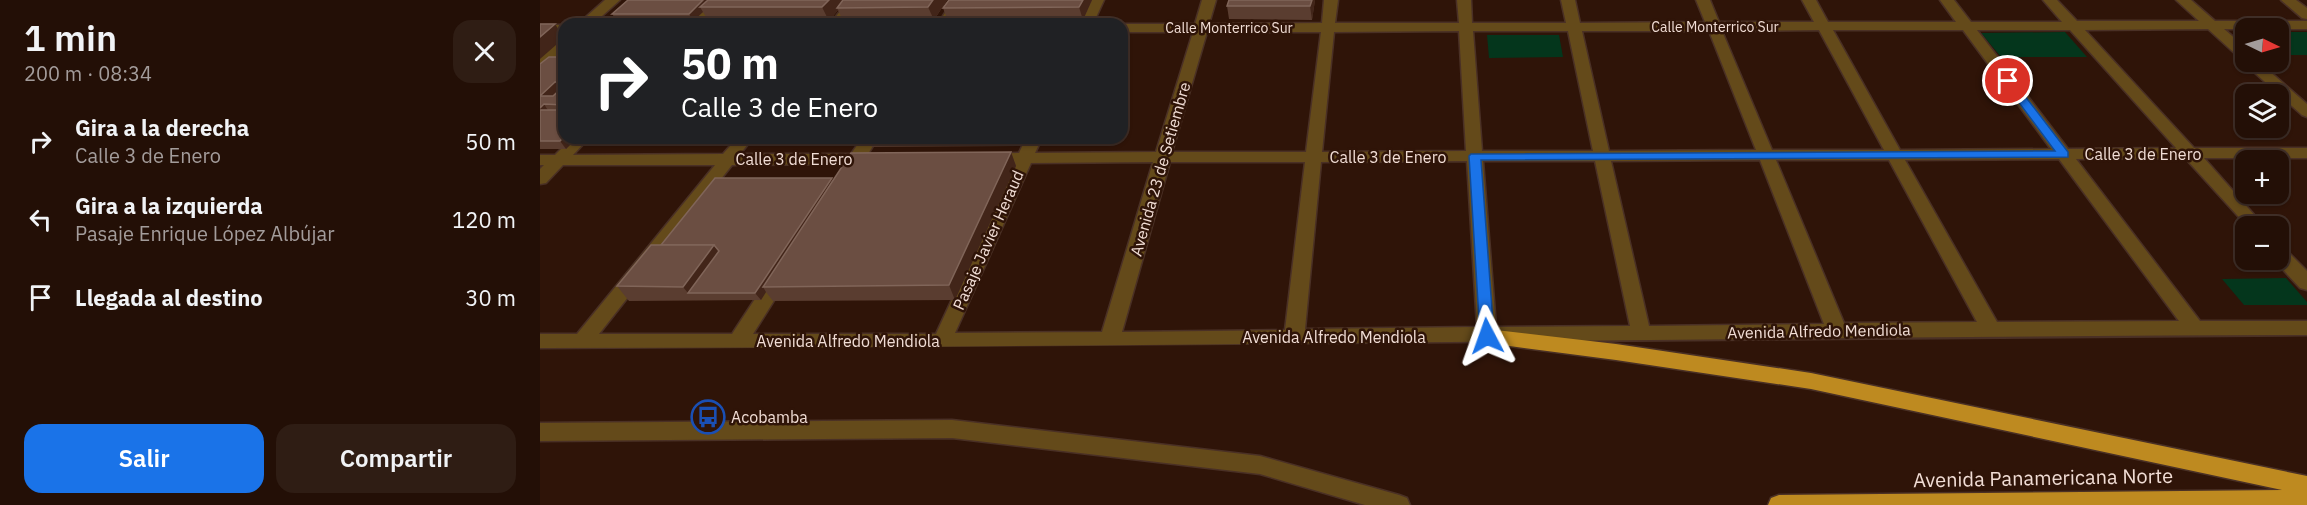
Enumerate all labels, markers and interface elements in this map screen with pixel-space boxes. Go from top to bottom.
text: 1 min [24,14,117,61]
street label: Calle Monterrico Sur [1651,18,1779,36]
north arrow [2235,18,2289,72]
map controls [2235,18,2289,270]
street label: Calle Monterrico Sur [1165,19,1293,37]
button: close [453,20,516,83]
text: 50 m [681,36,779,91]
icon: right [582,42,660,120]
pin [1982,55,2033,106]
text: 200 m · 08:34 [24,60,152,87]
icon: arrive [1991,64,2024,97]
street label: Avenida 23 de Setiembre [1126,79,1195,258]
button: layers [2235,84,2289,138]
text: Calle 3 de Enero [681,89,878,124]
text: Gira a la derecha [75,113,249,142]
icon: right [24,125,57,158]
text: 50 m [465,127,516,156]
text: Calle 3 de Enero [75,142,221,169]
street label: Calle 3 de Enero [2085,144,2201,164]
street label: Calle 3 de Enero [1330,147,1446,167]
street label: Calle 3 de Enero [736,149,852,169]
button: + [2235,150,2289,204]
street label: Pasaje Javier Heraud [948,167,1028,313]
text: Gira a la izquierda [75,191,263,220]
icon: left [24,203,57,236]
text: 120 m [452,205,516,234]
button: − [2235,216,2289,270]
text: Pasaje Enrique López Albújar [75,220,334,247]
icon: arrive [24,281,57,314]
text: Llegada al destino [75,283,263,312]
text: 30 m [465,283,516,312]
position arrow [1455,304,1519,368]
street label: Avenida Alfredo Mendiola [1727,319,1911,343]
street label: Avenida Alfredo Mendiola [1242,327,1426,347]
street label: Avenida Alfredo Mendiola [756,331,940,351]
bus stop icon: Acobamba [690,399,726,435]
place label: Acobamba [731,407,808,427]
button: Salir [24,424,264,493]
button: Compartir [276,424,516,493]
street label: Avenida Panamericana Norte [1913,462,2173,493]

